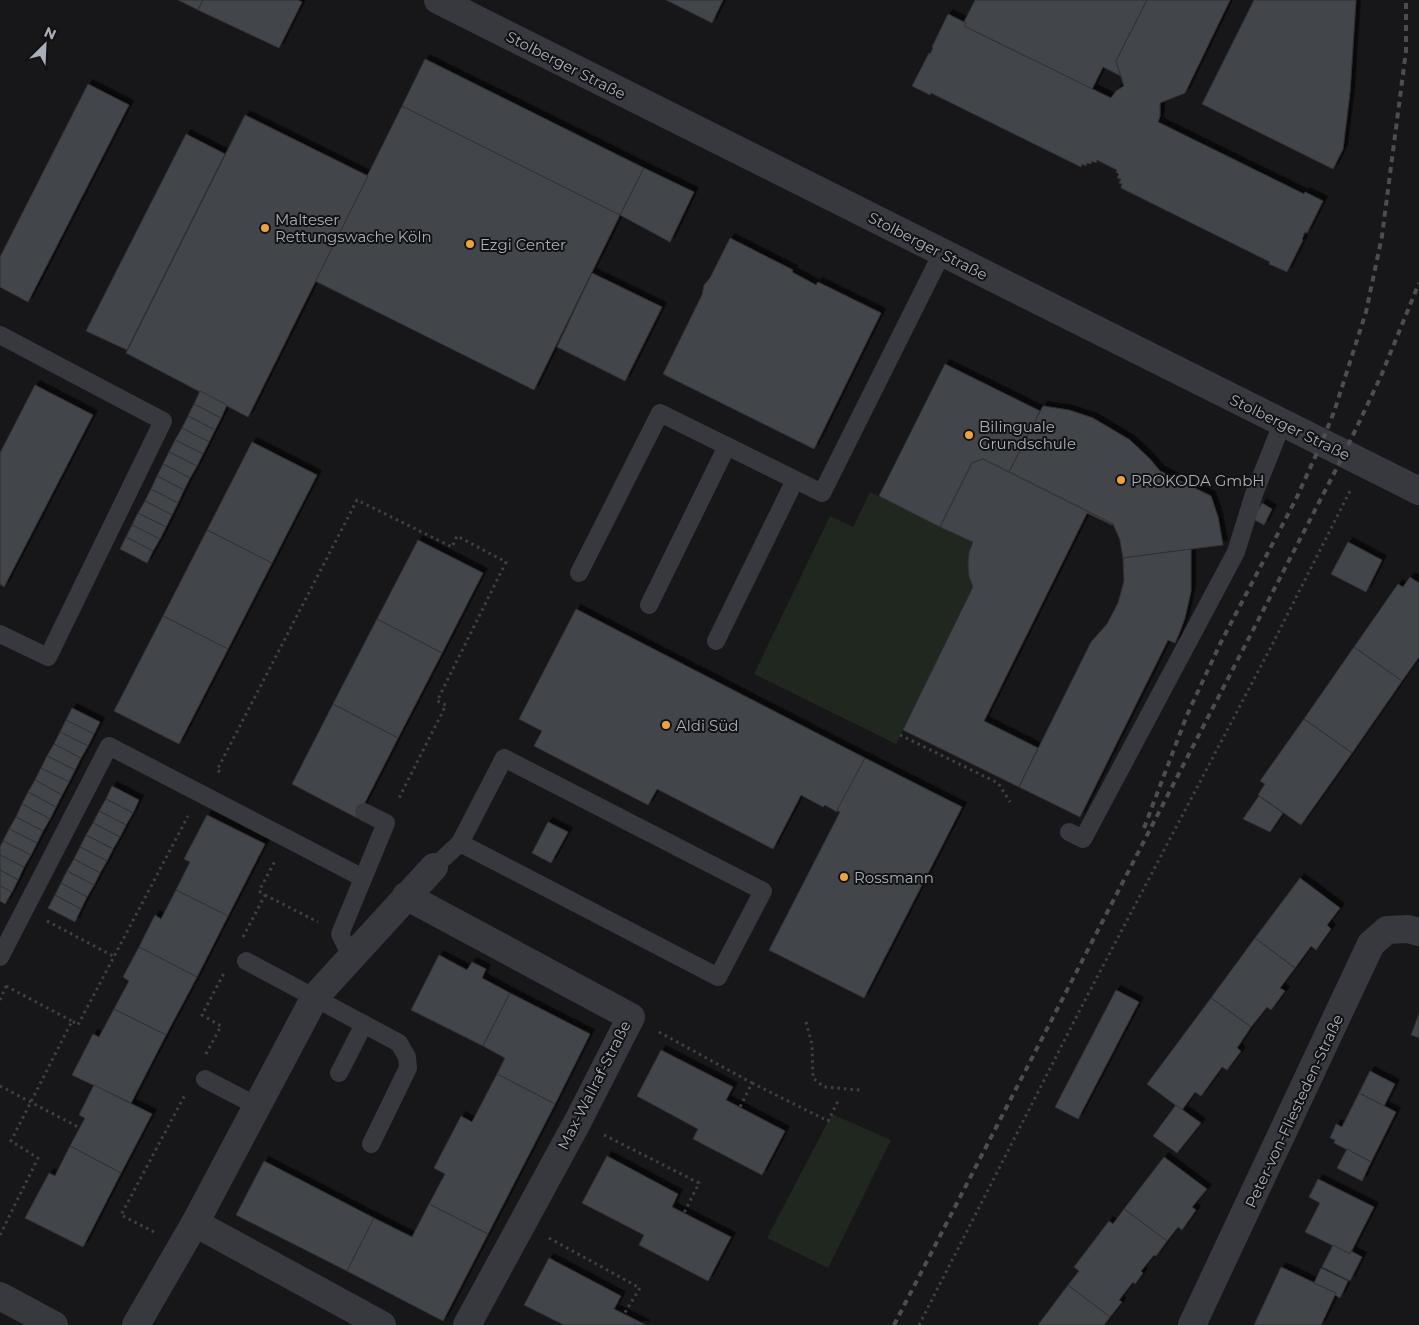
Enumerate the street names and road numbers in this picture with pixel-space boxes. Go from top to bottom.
street label: Stolberger Straße [503,27,629,103]
street label: Stolberger Straße [865,208,991,284]
street label: Stolberger Straße [1227,390,1353,464]
street label: Peter-von-Fliesteden-Straße [1241,1011,1347,1211]
street label: Max-Wallraf-Straße [553,1017,635,1153]

